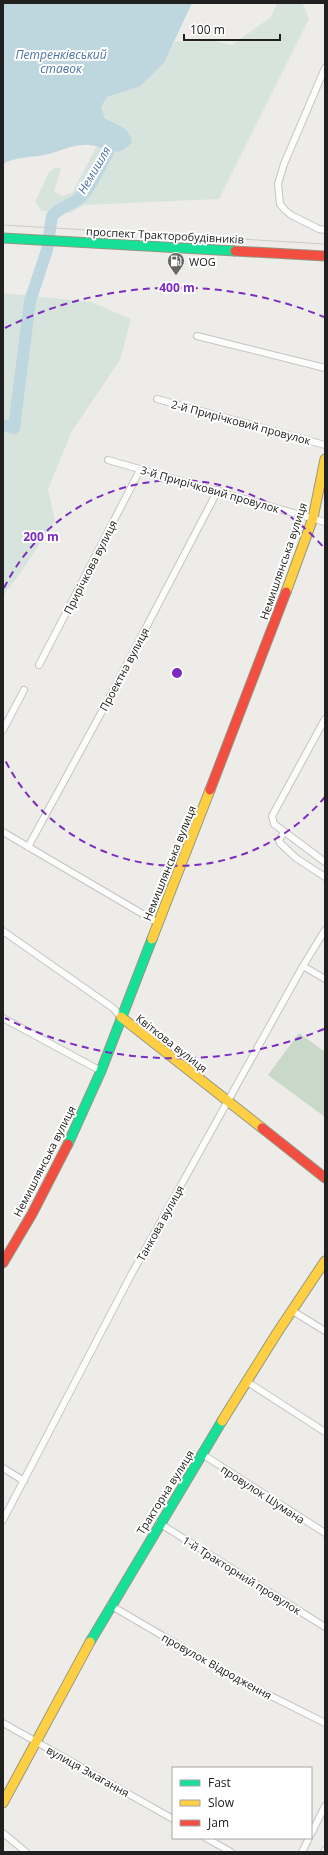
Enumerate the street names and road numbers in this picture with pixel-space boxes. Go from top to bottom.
street label: проспект Тракторобудівників [86,223,244,247]
street label: 2-й Прирічковий провулок [170,396,313,448]
street label: 3-й Прирічковий провулок [139,462,281,516]
street label: Немишлянська вулиця [256,500,310,622]
street label: Прирічкова вулиця [60,517,120,617]
street label: Проектна вулиця [96,625,152,713]
street label: Немишлянська вулиця [139,803,199,923]
street label: Квіткова вулиця [133,1010,211,1076]
street label: Немишлянська вулиця [9,1103,79,1219]
street label: Танкова вулиця [133,1182,187,1264]
street label: Тракторна вулиця [133,1447,197,1537]
street label: провулок Шумана [218,1461,308,1527]
street label: 1-й Тракторний провулок [180,1532,304,1618]
street label: провулок Відродження [159,1629,275,1703]
street label: вулиця Змагання [44,1742,132,1800]

